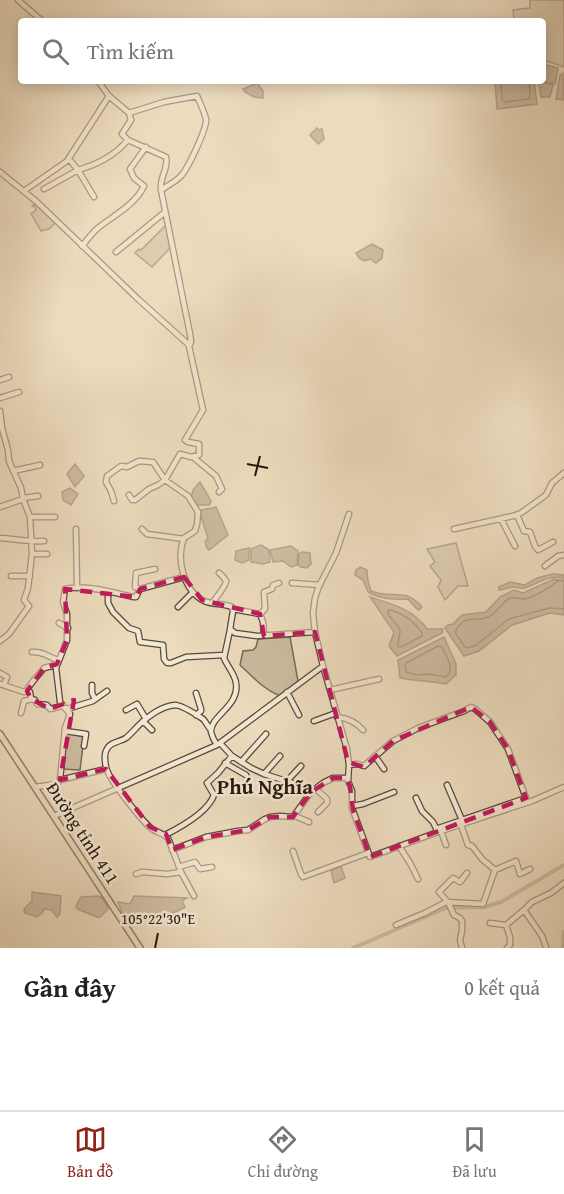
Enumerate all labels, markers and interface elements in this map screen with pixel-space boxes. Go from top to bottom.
search box [18,18,546,84]
icon: search [39,35,72,68]
text: Tìm kiếm [87,35,174,67]
district label: Phú Nghĩa [217,771,313,802]
street label: Đường tỉnh 411 [40,777,126,889]
text: 105°22'30"E [121,908,195,929]
text: Gần đây [24,968,116,1007]
text: 0 kết quả [464,973,540,1002]
tab: Bản đồ [67,1123,113,1183]
tab: Chỉ đường [248,1123,318,1183]
tab: Đã lưu [453,1123,497,1183]

